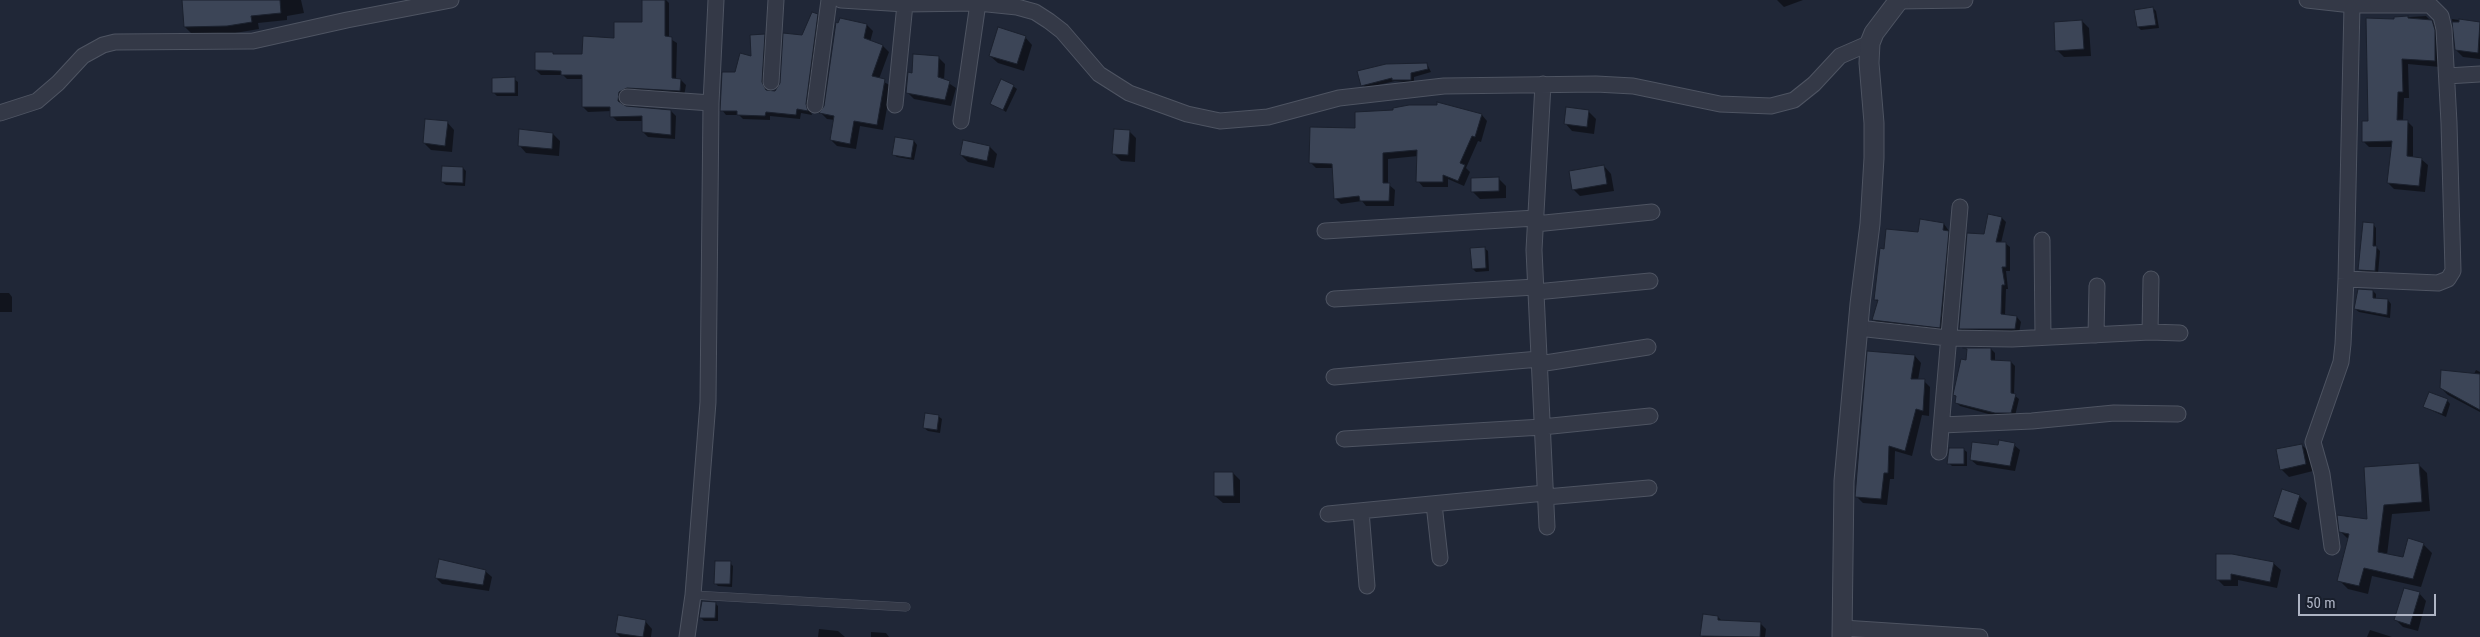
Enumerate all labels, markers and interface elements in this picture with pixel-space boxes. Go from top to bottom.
scale bar [2300,584,2438,616]
text: 50 m [2306,594,2336,612]

